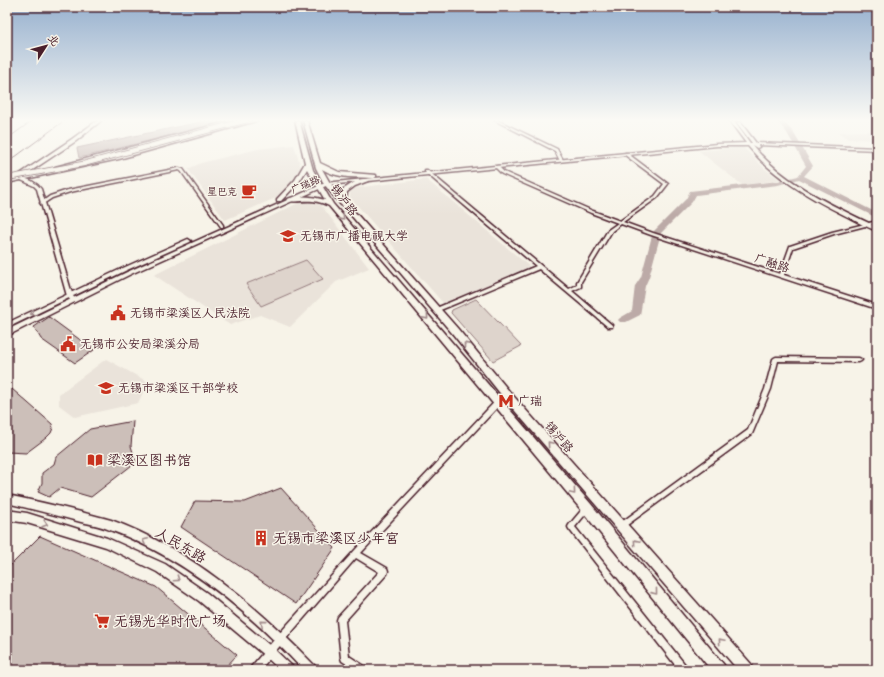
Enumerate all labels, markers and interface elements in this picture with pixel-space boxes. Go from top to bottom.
north arrow [26,26,66,66]
text: 北 [44,32,63,49]
street label: 广瑞路 [289,173,322,197]
street label: 锡沪路 [326,181,361,220]
cafe icon: 星巴克 [240,182,258,200]
place label: 星巴克 [207,185,237,199]
one-way arrow [338,214,345,221]
school or university icon: 无锡市广播电视大学 [279,227,297,245]
place label: 无锡市广播电视大学 [300,228,408,245]
street label: 广融路 [752,250,792,277]
public building icon: 无锡市梁溪区人民法院 [109,304,127,322]
place label: 无锡市梁溪区人民法院 [130,305,250,322]
one-way arrow [30,308,37,316]
one-way arrow [422,313,429,320]
public building icon: 无锡市公安局梁溪分局 [59,335,77,353]
place label: 无锡市公安局梁溪分局 [80,336,200,353]
one-way arrow [464,343,471,350]
school or university icon: 无锡市梁溪区干部学校 [97,379,115,397]
place label: 无锡市梁溪区干部学校 [118,380,238,397]
metro station icon: 广瑞 [497,392,515,410]
place label: 广瑞 [518,393,542,410]
street label: 锡沪路 [540,418,577,456]
one-way arrow [548,442,555,449]
library icon: 梁溪区图书馆 [86,451,104,469]
place label: 梁溪区图书馆 [107,451,191,471]
one-way arrow [569,487,576,494]
one-way arrow [41,519,48,528]
street label: 人民东路 [151,523,210,569]
building icon: 无锡市梁溪区少年宫 [252,529,270,547]
place label: 无锡市梁溪区少年宫 [273,529,399,549]
one-way arrow [142,538,150,546]
one-way arrow [633,540,640,547]
one-way arrow [173,574,180,582]
one-way arrow [651,588,658,595]
supermarket icon: 无锡光华时代广场 [93,612,111,630]
place label: 无锡光华时代广场 [114,612,226,632]
one-way arrow [260,620,268,627]
one-way arrow [719,638,726,645]

